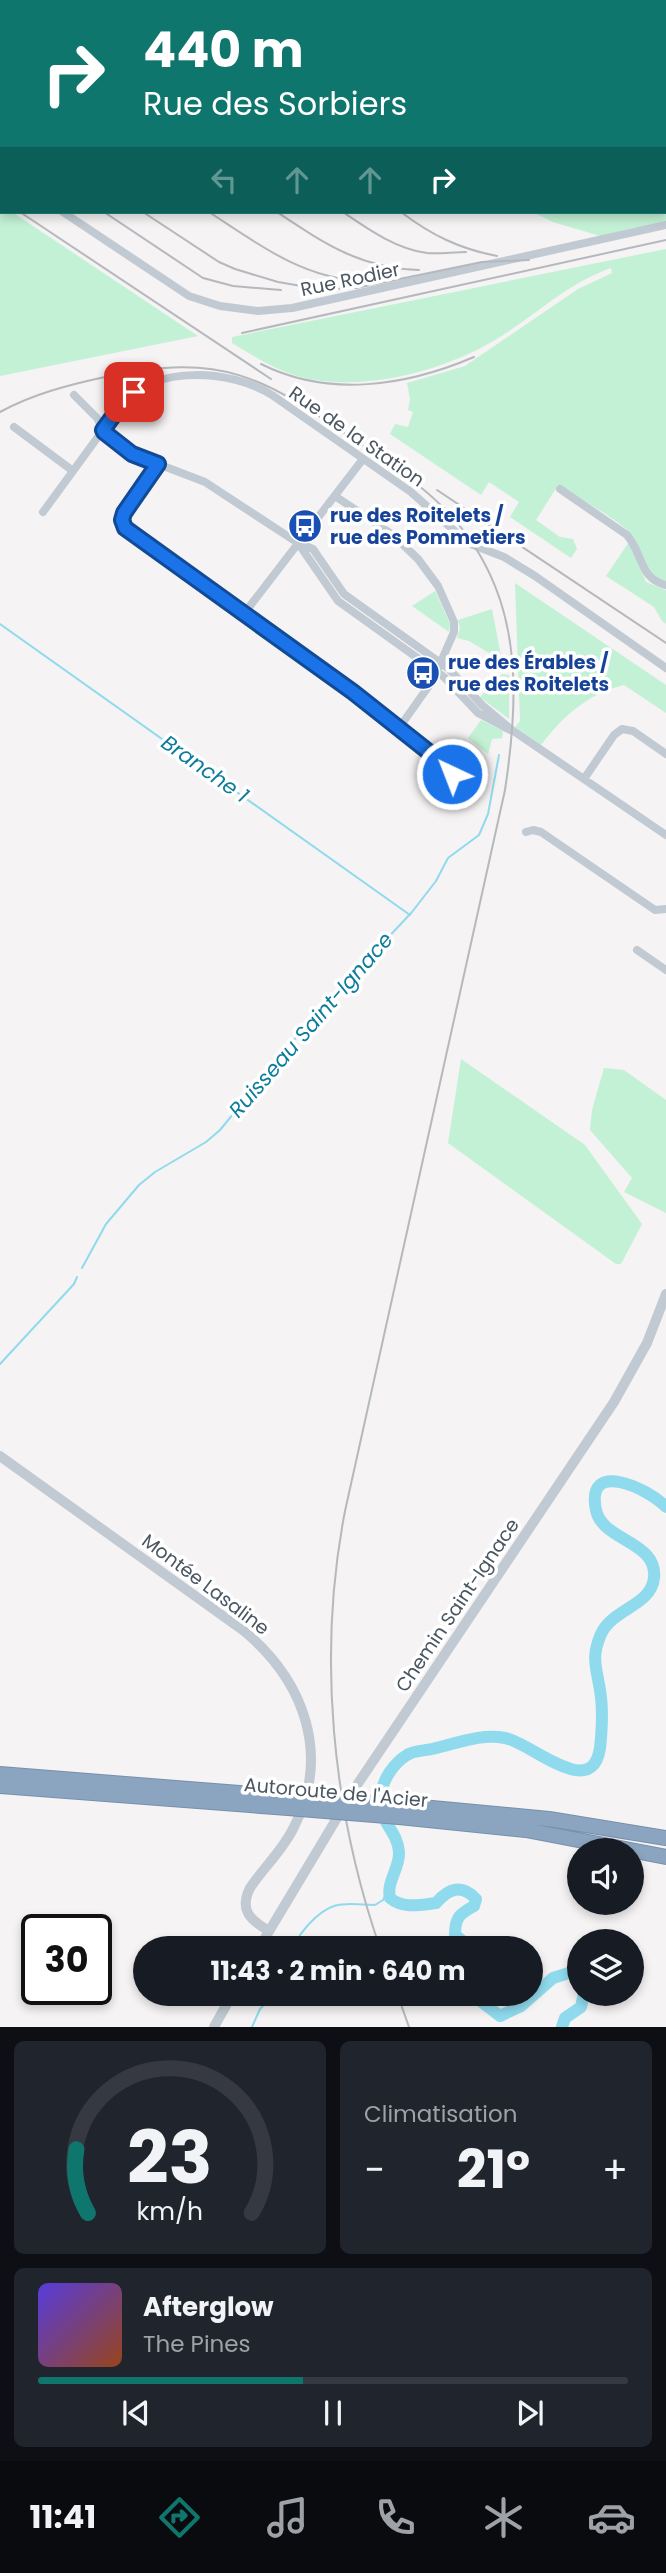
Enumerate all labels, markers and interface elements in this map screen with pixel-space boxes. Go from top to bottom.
text: 440 m [143,16,304,84]
icon: right [28,28,119,119]
text: Rue des Sorbiers [143,81,407,126]
icon: left [205,161,243,199]
icon: ahead [278,161,316,199]
icon: ahead [351,161,389,199]
icon: right [424,161,462,199]
street label: Rue Rodier [298,256,402,303]
pin [104,362,164,422]
icon: arrive [115,373,153,411]
street label: Rue de la Station [284,380,430,493]
place label: rue des Roitelets / rue des Pommetiers [330,502,526,551]
bus stop icon: rue des Roitelets / rue des Pommetiers [286,507,324,545]
place label: rue des Érables / rue des Roitelets [448,649,609,698]
bus stop icon: rue des Érables / rue des Roitelets [404,654,442,692]
water label: Branche 1 [156,728,255,809]
position arrow [415,737,489,811]
water label: Ruisseau Saint-Ignace [222,926,399,1124]
street label: Chemin Saint-Ignace [389,1513,526,1697]
street label: Montée Lasaline [136,1527,275,1641]
street label: Autoroute de l'Acier [243,1771,429,1814]
map controls [567,1838,644,2006]
button: sound [567,1838,644,1915]
speed limit sign: 30 [21,1914,112,2005]
button: layers [567,1929,644,2006]
text: 11:43 · 2 min · 640 m [210,1953,466,1989]
text: Climatisation [364,2098,517,2130]
text: 23 [127,2108,213,2209]
text: 21° [457,2133,530,2206]
text: − [364,2143,385,2196]
text: + [602,2143,628,2196]
text: km/h [137,2194,203,2229]
text: Afterglow [143,2289,274,2325]
text: The Pines [143,2328,251,2360]
icon: previous [117,2394,155,2432]
icon: pause [314,2394,352,2432]
icon: next [511,2394,549,2432]
icon: directions [155,2493,204,2542]
icon: music [263,2493,312,2542]
icon: phone [371,2493,420,2542]
icon: climate [479,2493,528,2542]
icon: car [587,2493,636,2542]
text: 11:41 [30,2494,96,2539]

